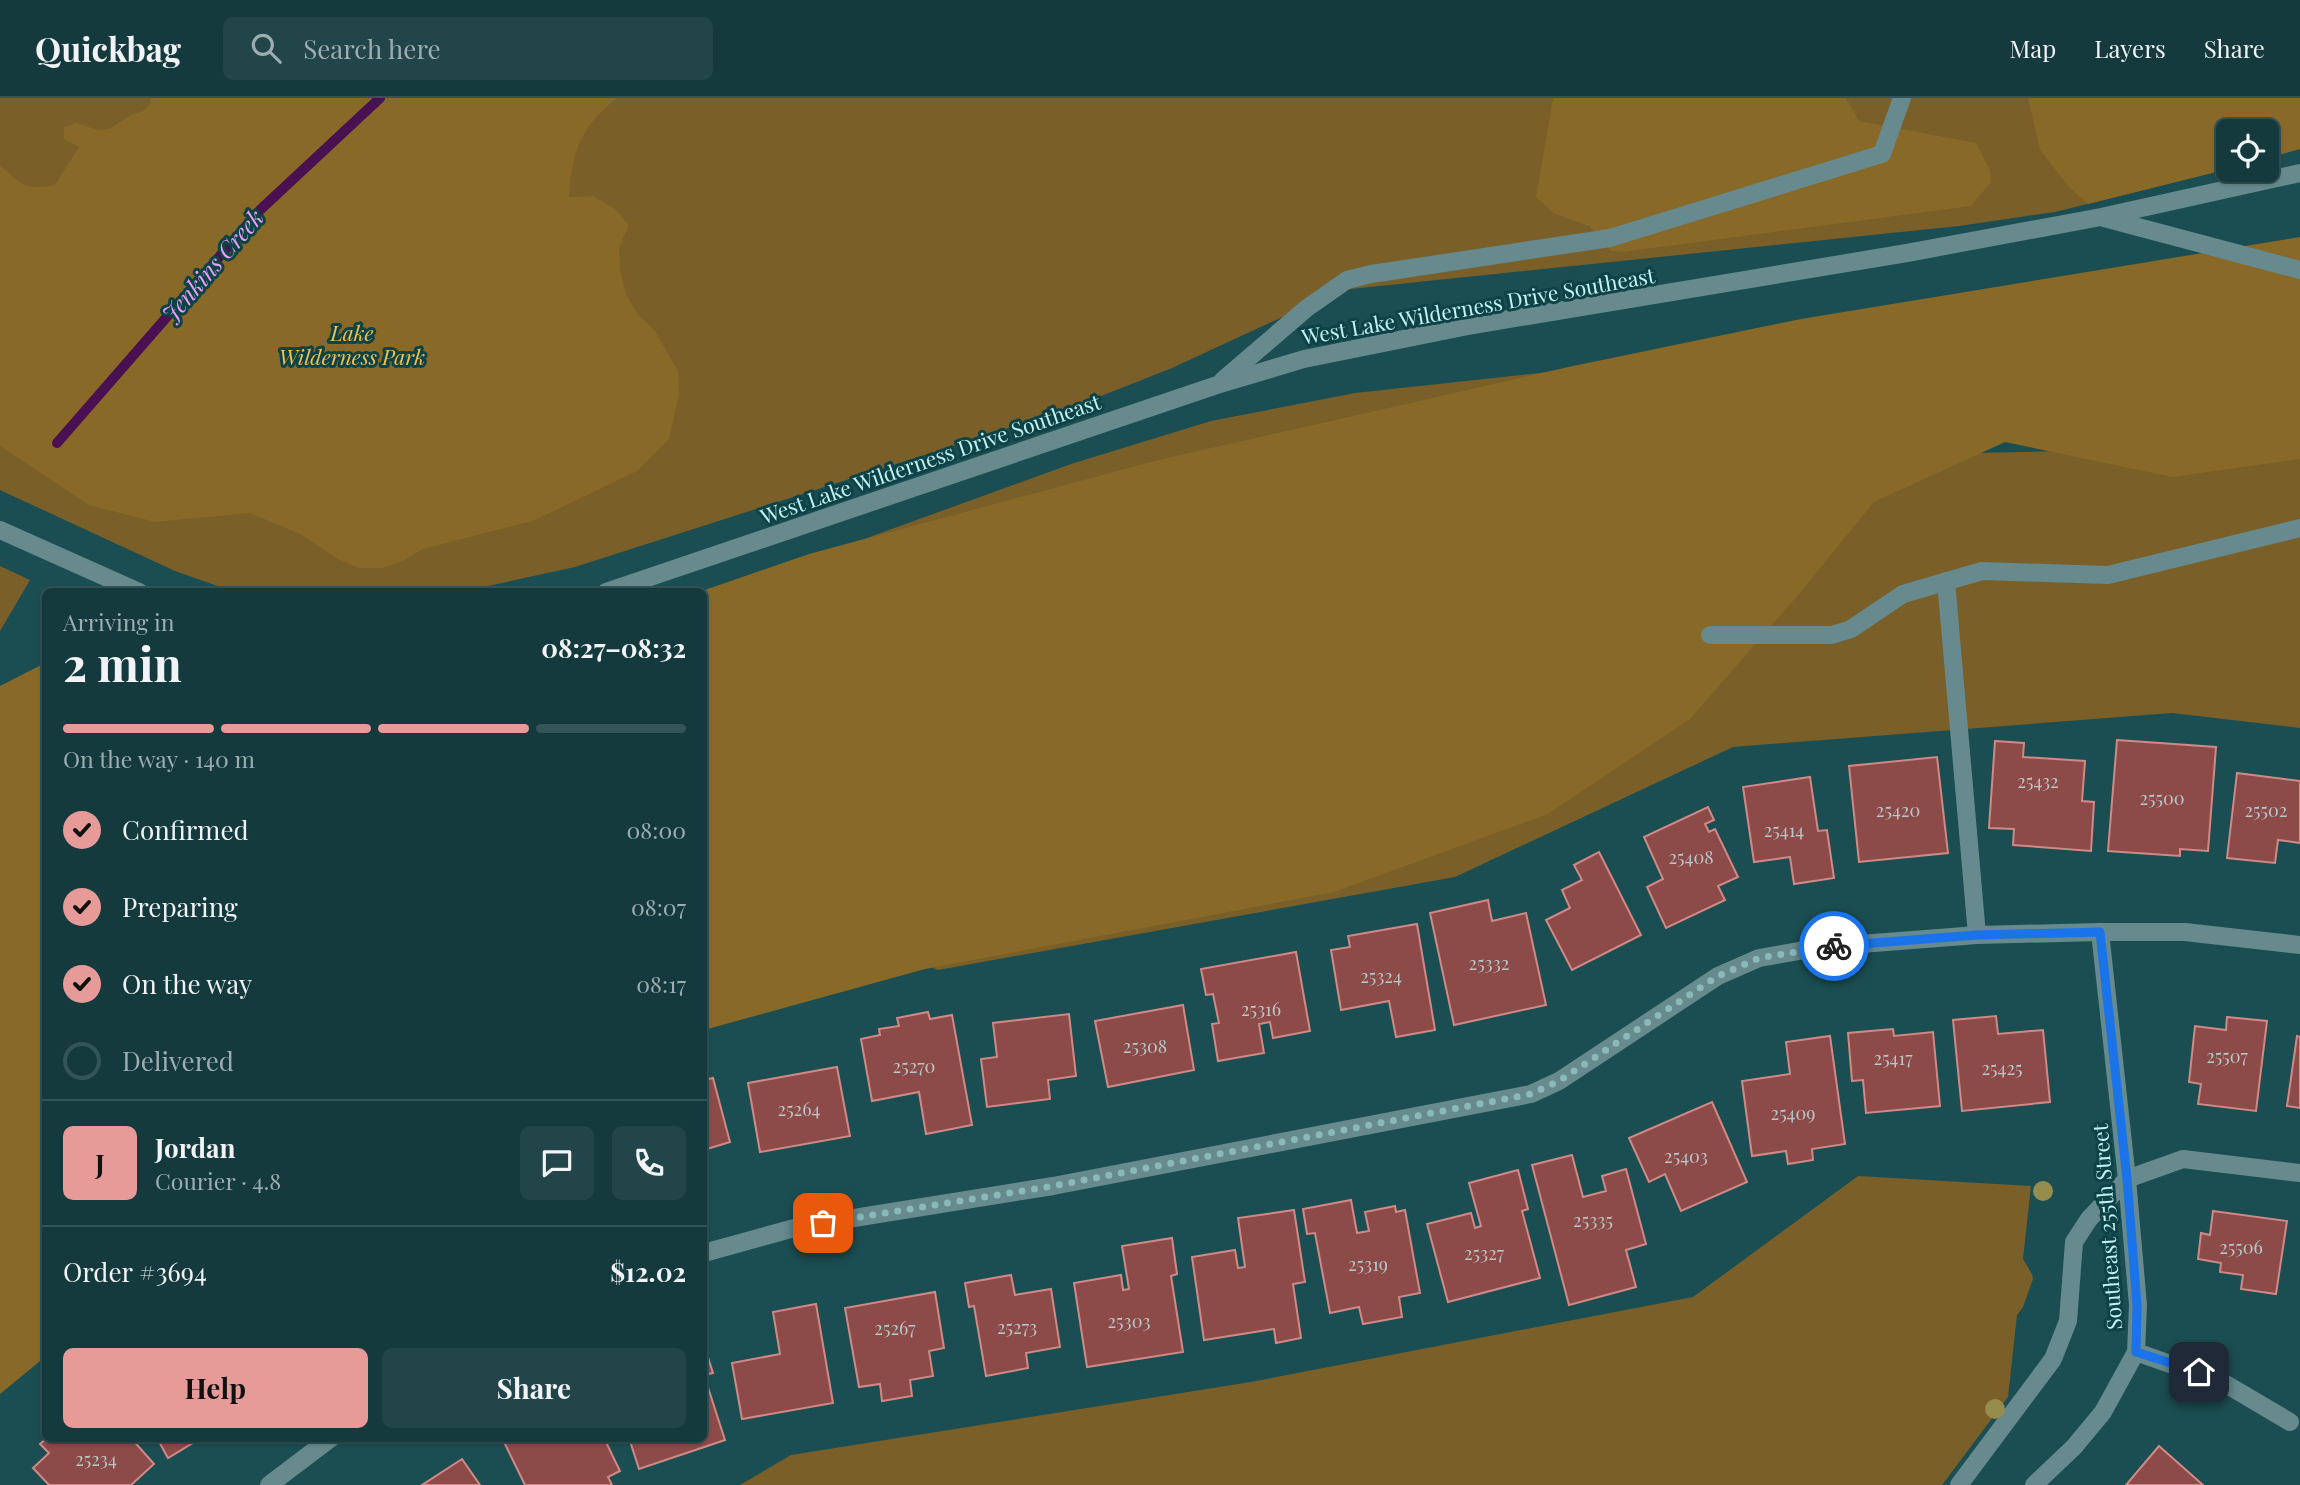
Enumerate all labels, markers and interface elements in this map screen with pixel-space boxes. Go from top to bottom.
search box [223,17,713,80]
text: Quickbag [35,26,181,70]
icon: search [247,29,285,67]
text: Search here [303,31,441,66]
text: Map [2010,32,2056,64]
text: Layers [2094,32,2166,64]
text: Share [2204,32,2265,64]
map controls [2216,119,2279,182]
button: locate [2216,119,2279,182]
water label: Jenkins Creek [154,202,270,328]
street label: West Lake Wilderness Drive Southeast [1298,260,1657,350]
park label: Lake Wilderness Park [279,318,425,370]
street label: West Lake Wilderness Drive Southeast [755,386,1104,530]
text: Arriving in [63,606,175,637]
text: 08:27–08:32 [541,630,686,665]
text: 2 min [63,632,182,694]
text: On the way · 140 m [63,743,255,774]
house number: 25432 [2017,769,2059,793]
house number: 25500 [2139,786,2185,810]
house number: 25420 [1876,798,1920,822]
house number: 25502 [2245,798,2287,822]
icon: check [63,811,101,849]
text: Confirmed [122,812,249,847]
text: 08:00 [627,814,686,845]
house number: 25414 [1764,818,1804,842]
house number: 25408 [1668,845,1714,869]
icon: check [63,888,101,926]
text: Preparing [122,889,238,924]
text: 08:07 [631,891,686,922]
courier [1799,911,1869,981]
icon: bike [1815,927,1853,965]
house number: 25332 [1469,951,1509,975]
house number: 25324 [1360,964,1402,988]
icon: check [63,965,101,1003]
text: On the way [122,966,252,1001]
text: 08:17 [636,968,686,999]
house number: 25316 [1241,997,1281,1021]
house number: 25308 [1123,1034,1167,1058]
text: Delivered [122,1043,234,1078]
house number: 25507 [2206,1044,2249,1068]
house number: 25417 [1874,1046,1913,1070]
house number: 25270 [893,1054,935,1078]
house number: 25425 [1981,1056,2023,1080]
house number: 25264 [778,1097,821,1121]
house number: 25409 [1771,1101,1815,1125]
street label: Southeast 255th Street [2085,1122,2127,1331]
button: chat [520,1126,594,1200]
button: phone [612,1126,686,1200]
text: Jordan [155,1130,235,1165]
house number: 25403 [1664,1144,1708,1168]
text: J [95,1146,105,1181]
text: Courier · 4.8 [155,1165,281,1196]
pin [793,1193,853,1253]
icon: bag [804,1204,842,1242]
house number: 25335 [1573,1208,1613,1232]
house number: 25506 [2219,1235,2263,1259]
house number: 25327 [1464,1241,1505,1265]
house number: 25319 [1348,1252,1388,1276]
text: Order #3694 [63,1254,207,1289]
text: $12.02 [610,1254,686,1289]
house number: 25303 [1107,1309,1151,1333]
house number: 25273 [997,1315,1037,1339]
house number: 25267 [874,1316,916,1340]
pin [2169,1342,2229,1402]
button: Help [63,1348,368,1428]
button: Share [382,1348,686,1428]
icon: home [2180,1353,2218,1391]
house number: 25234 [75,1447,117,1471]

